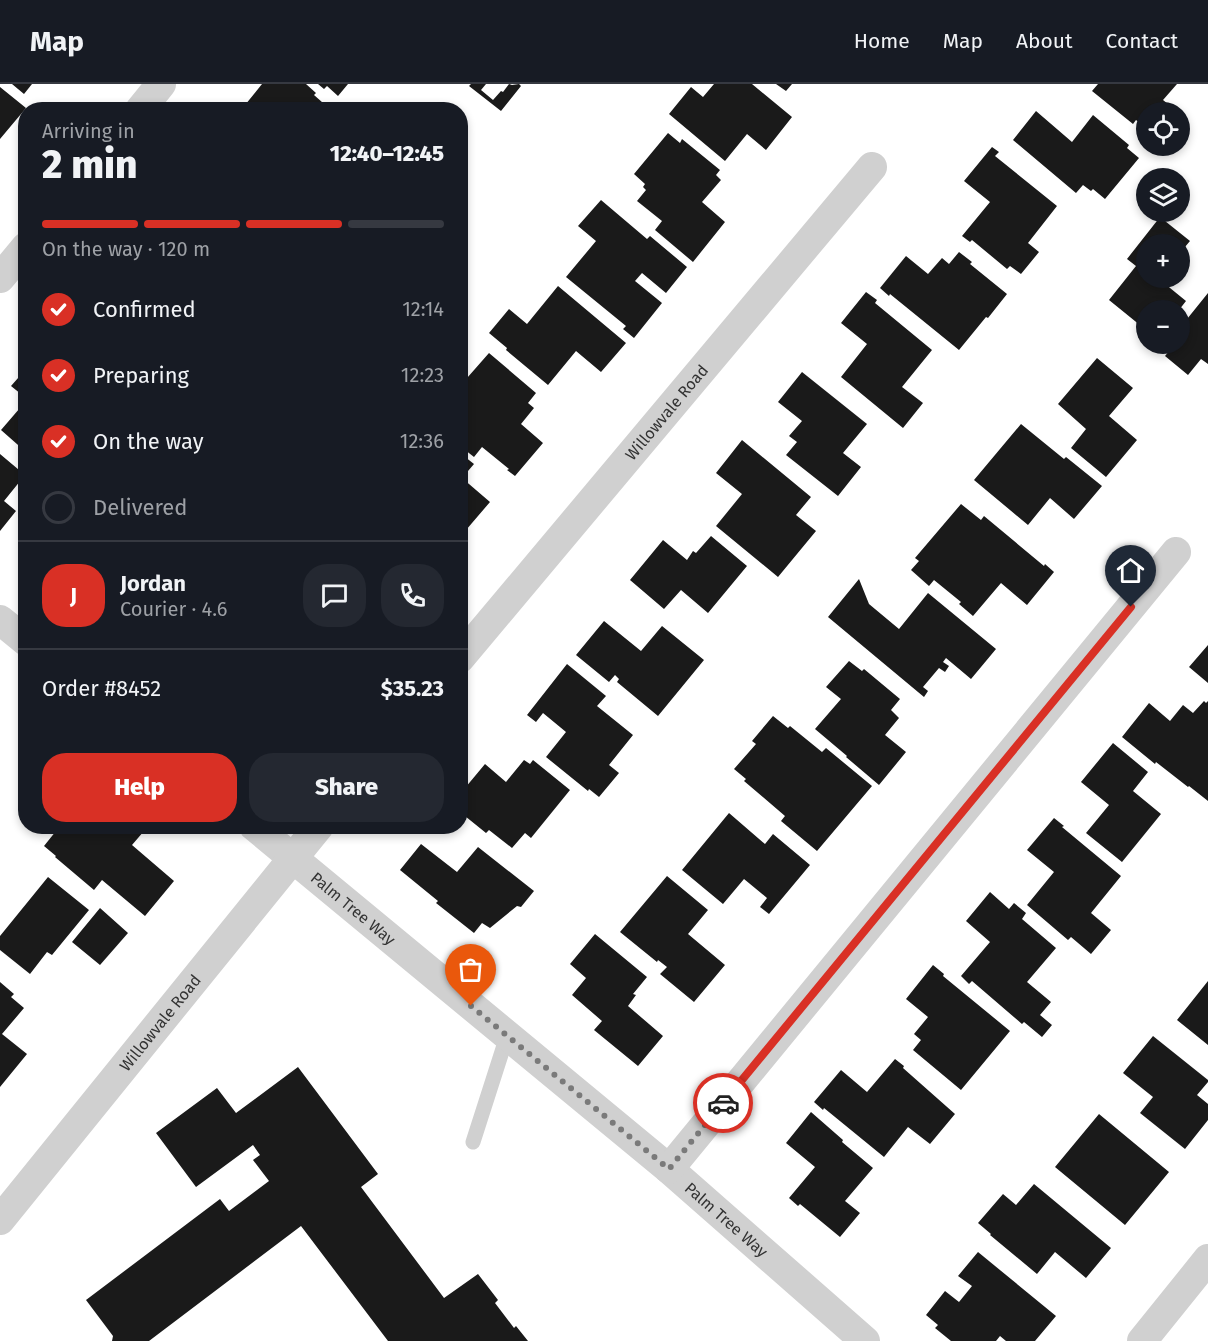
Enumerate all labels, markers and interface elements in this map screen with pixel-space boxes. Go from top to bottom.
text: Map [30,25,84,58]
text: Home [854,28,910,54]
text: Map [943,28,983,54]
text: About [1016,28,1073,54]
text: Contact [1106,28,1178,54]
map controls [1136,102,1190,354]
button: locate [1136,102,1190,156]
text: Arriving in [42,119,135,143]
text: 12:40–12:45 [330,140,444,167]
text: 2 min [42,142,138,188]
button: layers [1136,168,1190,222]
button: + [1136,234,1190,288]
text: On the way · 120 m [42,237,210,261]
icon: check [42,293,75,326]
text: Confirmed [93,296,196,323]
text: 12:14 [402,297,444,321]
button: − [1136,300,1190,354]
icon: check [42,359,75,392]
street label: Willowvale Road [621,361,712,464]
text: Preparing [93,362,189,389]
text: 12:23 [401,363,444,387]
icon: check [42,425,75,458]
text: On the way [93,428,204,455]
text: 12:36 [400,429,444,453]
text: Delivered [93,494,188,521]
pin [1105,545,1156,607]
icon: home [1114,554,1147,587]
button: chat [303,564,366,627]
button: phone [381,564,444,627]
text: Jordan [120,570,186,597]
text: J [70,582,77,609]
text: Courier · 4.6 [120,597,227,621]
text: Order #8452 [42,675,161,702]
text: $35.23 [381,675,444,702]
button: Help [42,753,237,822]
button: Share [249,753,444,822]
street label: Palm Tree Way [307,868,399,949]
pin [445,944,496,1006]
icon: bag [454,953,487,986]
street label: Willowvale Road [116,971,205,1075]
courier [693,1073,753,1133]
icon: car [707,1087,740,1120]
street label: Palm Tree Way [681,1178,772,1261]

